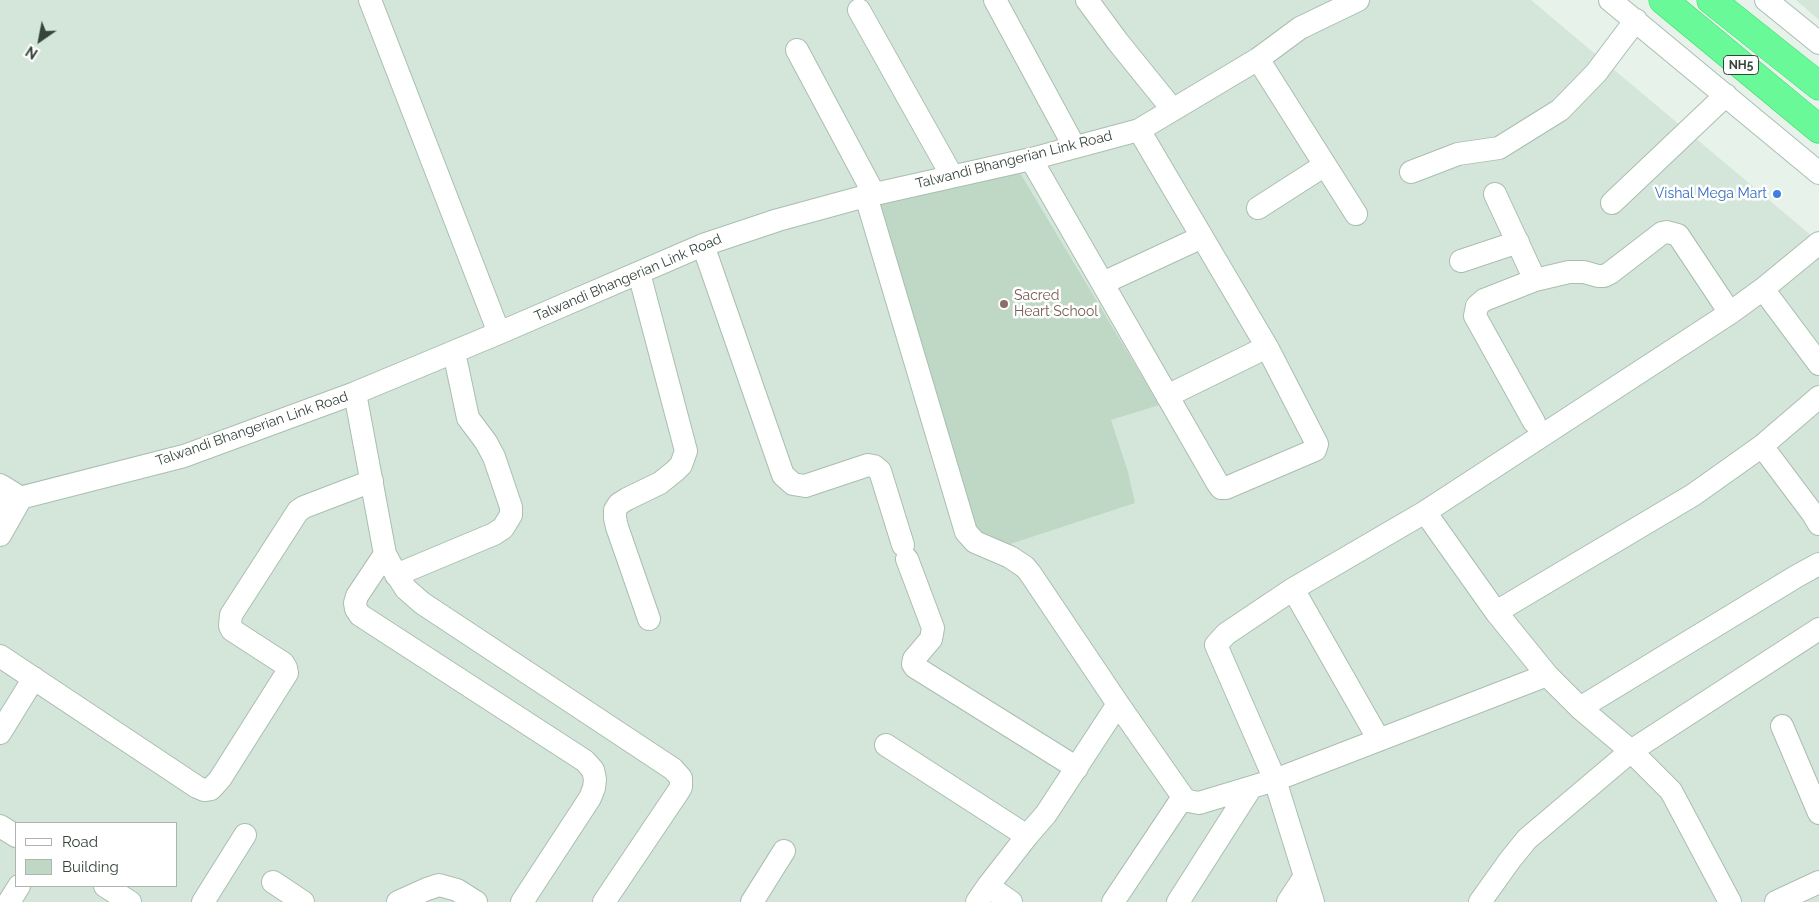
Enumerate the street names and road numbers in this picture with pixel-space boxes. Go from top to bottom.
road number: NH5 [1724,56,1758,74]
street label: Talwandi Bhangerian Link Road [914,127,1114,193]
street label: Talwandi Bhangerian Link Road [532,231,724,325]
street label: Talwandi Bhangerian Link Road [154,388,350,470]

